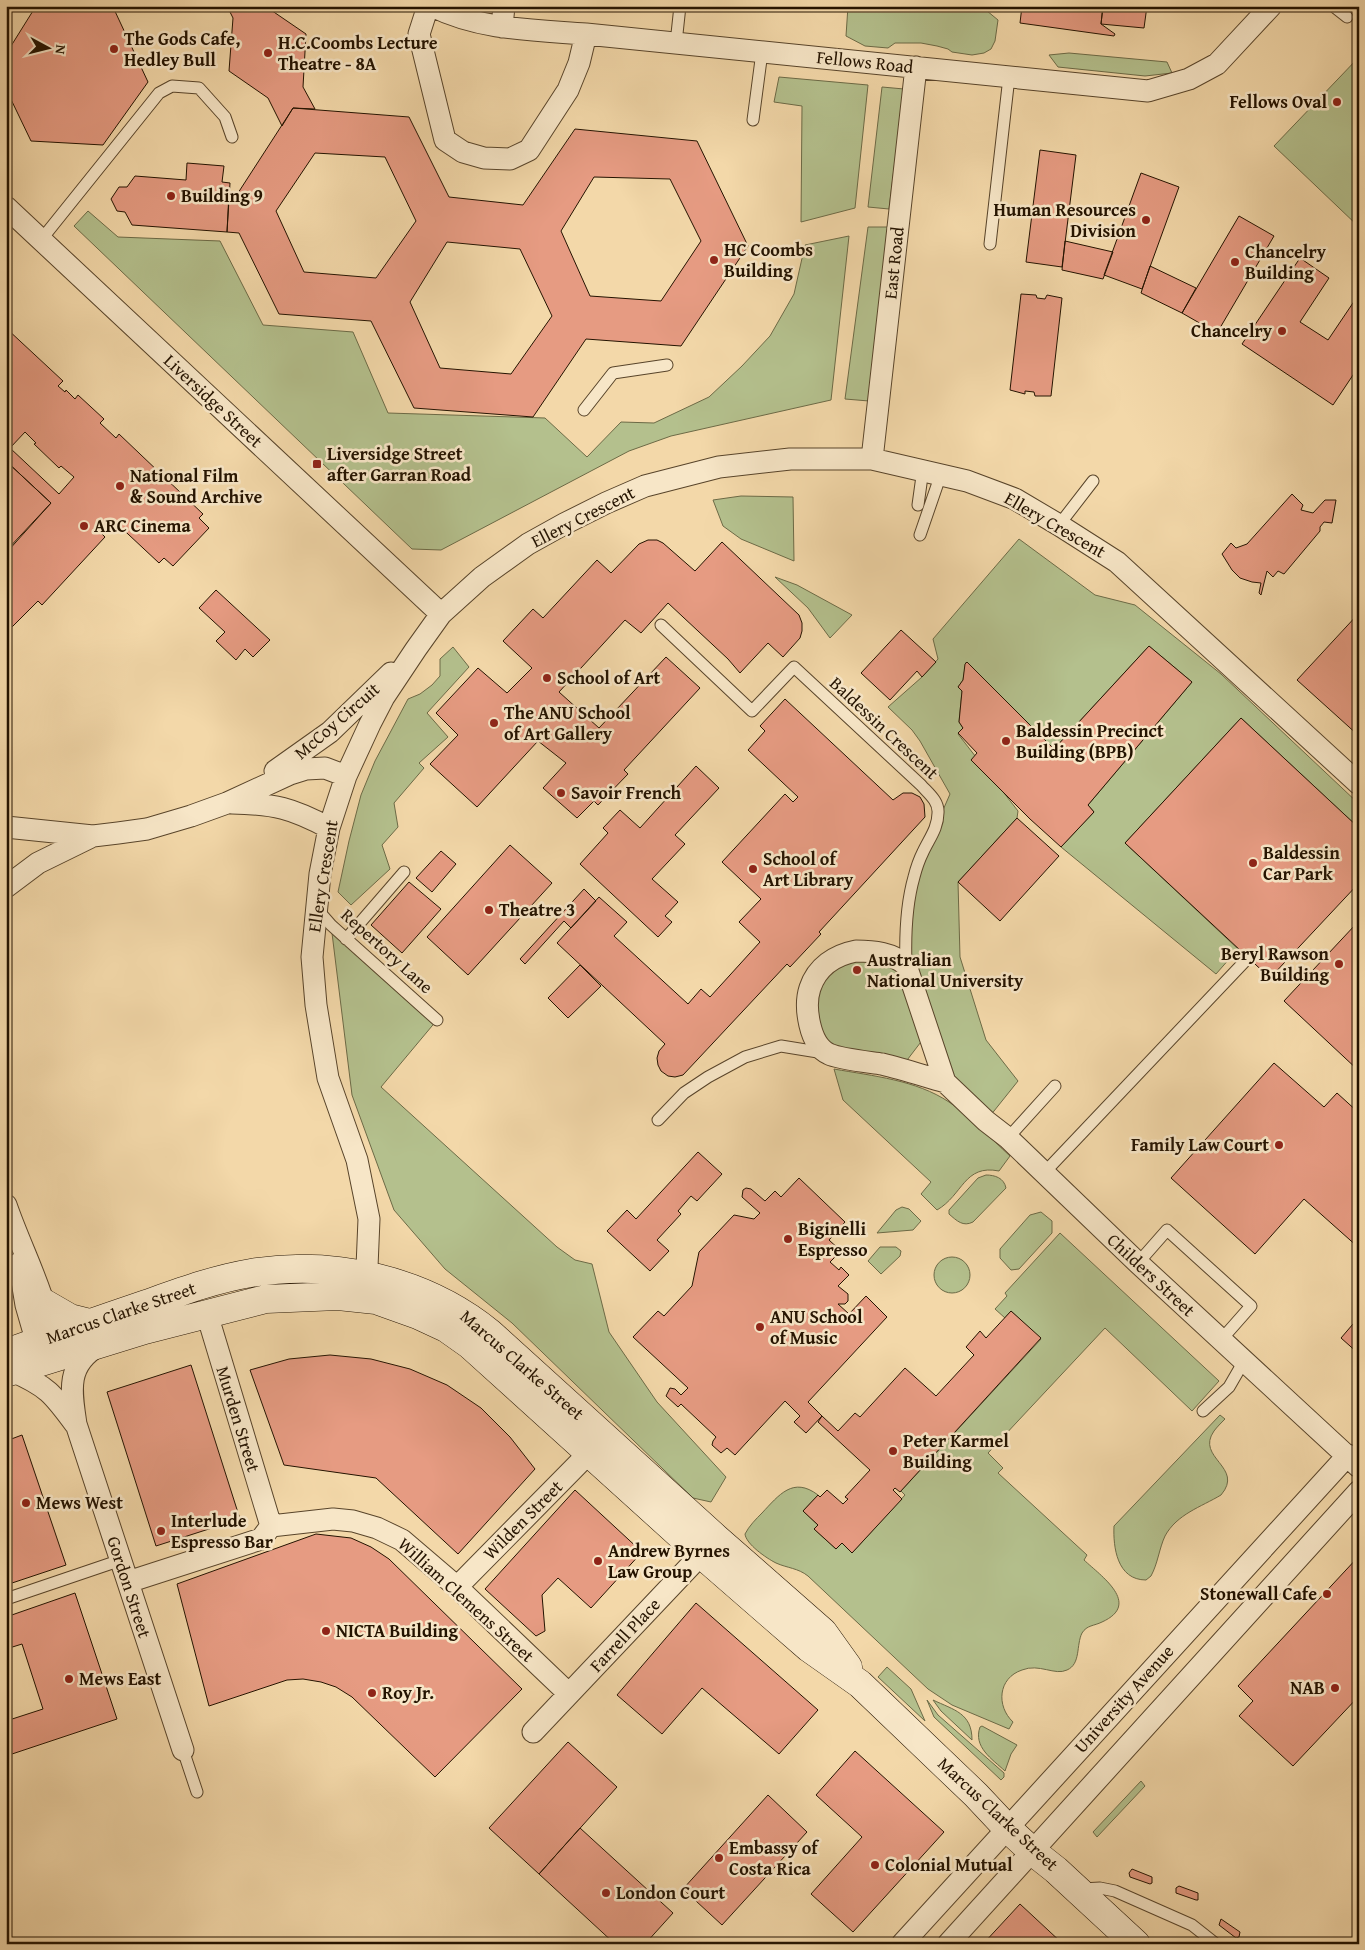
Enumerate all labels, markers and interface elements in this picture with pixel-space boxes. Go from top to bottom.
north arrow [22,22,72,72]
place label: The Gods Cafe, Hedley Bull [124,25,240,73]
place label: H.C.Coombs Lecture Theatre - 8A [278,29,438,77]
marker: The Gods Cafe, Hedley Bull [108,43,120,55]
street label: Fellows Road [815,43,915,80]
text: N [50,44,71,56]
marker: H.C.Coombs Lecture Theatre - 8A [262,47,274,59]
place label: Fellows Oval [1229,88,1327,115]
marker: Fellows Oval [1331,96,1343,108]
place label: Building 9 [181,182,263,209]
marker: Building 9 [165,190,177,202]
place label: Human Resources Division [993,196,1136,244]
marker: Human Resources Division [1140,214,1152,226]
street label: East Road [876,225,911,301]
place label: HC Coombs Building [724,236,813,284]
place label: Chancelry Building [1245,238,1327,286]
marker: HC Coombs Building [708,254,720,266]
marker: Chancelry Building [1229,256,1241,268]
place label: Chancelry [1191,317,1273,344]
marker: Chancelry [1276,325,1288,337]
street label: Liversidge Street [158,347,269,454]
place label: Liversidge Street after Garran Road [327,440,472,488]
marker: Liversidge Street after Garran Road [311,458,323,470]
place label: National Film & Sound Archive [130,462,262,510]
street label: Ellery Crescent [526,478,640,554]
marker: National Film & Sound Archive [114,480,126,492]
street label: Ellery Crescent [999,485,1112,565]
place label: ARC Cinema [94,512,191,539]
marker: ARC Cinema [78,520,90,532]
place label: School of Art [557,664,660,691]
street label: Baldessin Crescent [824,670,945,786]
marker: School of Art [541,672,553,684]
street label: McCoy Circuit [288,675,386,766]
place label: The ANU School of Art Gallery [504,699,631,747]
marker: The ANU School of Art Gallery [488,717,500,729]
place label: Baldessin Precinct Building (BPB) [1016,717,1164,765]
marker: Baldessin Precinct Building (BPB) [1000,735,1012,747]
place label: Savoir French [571,779,681,806]
marker: Savoir French [555,787,567,799]
street label: Ellery Crescent [300,817,345,934]
place label: Baldessin Car Park [1263,839,1340,887]
place label: School of Art Library [763,845,854,893]
marker: Baldessin Car Park [1247,857,1259,869]
marker: School of Art Library [747,863,759,875]
place label: Theatre 3 [499,896,575,923]
street label: Repertory Lane [335,902,440,1000]
marker: Theatre 3 [483,904,495,916]
place label: Beryl Rawson Building [1221,940,1330,988]
place label: Australian National University [867,946,1024,994]
marker: Beryl Rawson Building [1333,958,1345,970]
marker: Australian National University [851,964,863,976]
place label: Family Law Court [1131,1131,1269,1158]
marker: Family Law Court [1273,1139,1285,1151]
place label: Biginelli Espresso [798,1215,868,1263]
street label: Childers Street [1101,1227,1202,1323]
marker: Biginelli Espresso [782,1233,794,1245]
street label: Marcus Clarke Street [42,1274,200,1351]
street label: Marcus Clarke Street [454,1303,591,1427]
place label: ANU School of Music [770,1303,863,1351]
marker: ANU School of Music [754,1321,766,1333]
street label: Murden Street [210,1363,268,1476]
place label: Peter Karmel Building [903,1427,1009,1475]
marker: Peter Karmel Building [887,1445,899,1457]
street label: Wilden Street [477,1473,569,1566]
place label: Mews West [36,1489,123,1516]
marker: Mews West [20,1497,32,1509]
place label: Interlude Espresso Bar [171,1507,274,1555]
marker: Interlude Espresso Bar [155,1525,167,1537]
street label: William Clemens Street [392,1531,541,1669]
street label: Gordon Street [100,1533,159,1642]
place label: Andrew Byrnes Law Group [608,1537,730,1585]
marker: Andrew Byrnes Law Group [592,1555,604,1567]
place label: Stonewall Cafe [1200,1580,1317,1607]
marker: Stonewall Cafe [1321,1588,1333,1600]
street label: Farrell Place [583,1591,666,1678]
place label: NICTA Building [336,1617,458,1644]
marker: NICTA Building [320,1625,332,1637]
street label: University Avenue [1067,1638,1180,1759]
place label: Mews East [79,1665,162,1692]
marker: Mews East [63,1673,75,1685]
place label: NAB [1290,1674,1325,1701]
place label: Roy Jr. [382,1679,434,1706]
marker: NAB [1329,1682,1341,1694]
marker: Roy Jr. [366,1687,378,1699]
street label: Marcus Clarke Street [932,1750,1065,1877]
place label: Embassy of Costa Rica [729,1834,820,1882]
place label: Colonial Mutual [885,1851,1013,1878]
marker: Embassy of Costa Rica [713,1852,725,1864]
marker: Colonial Mutual [869,1859,881,1871]
place label: London Court [616,1879,725,1906]
marker: London Court [600,1887,612,1899]

